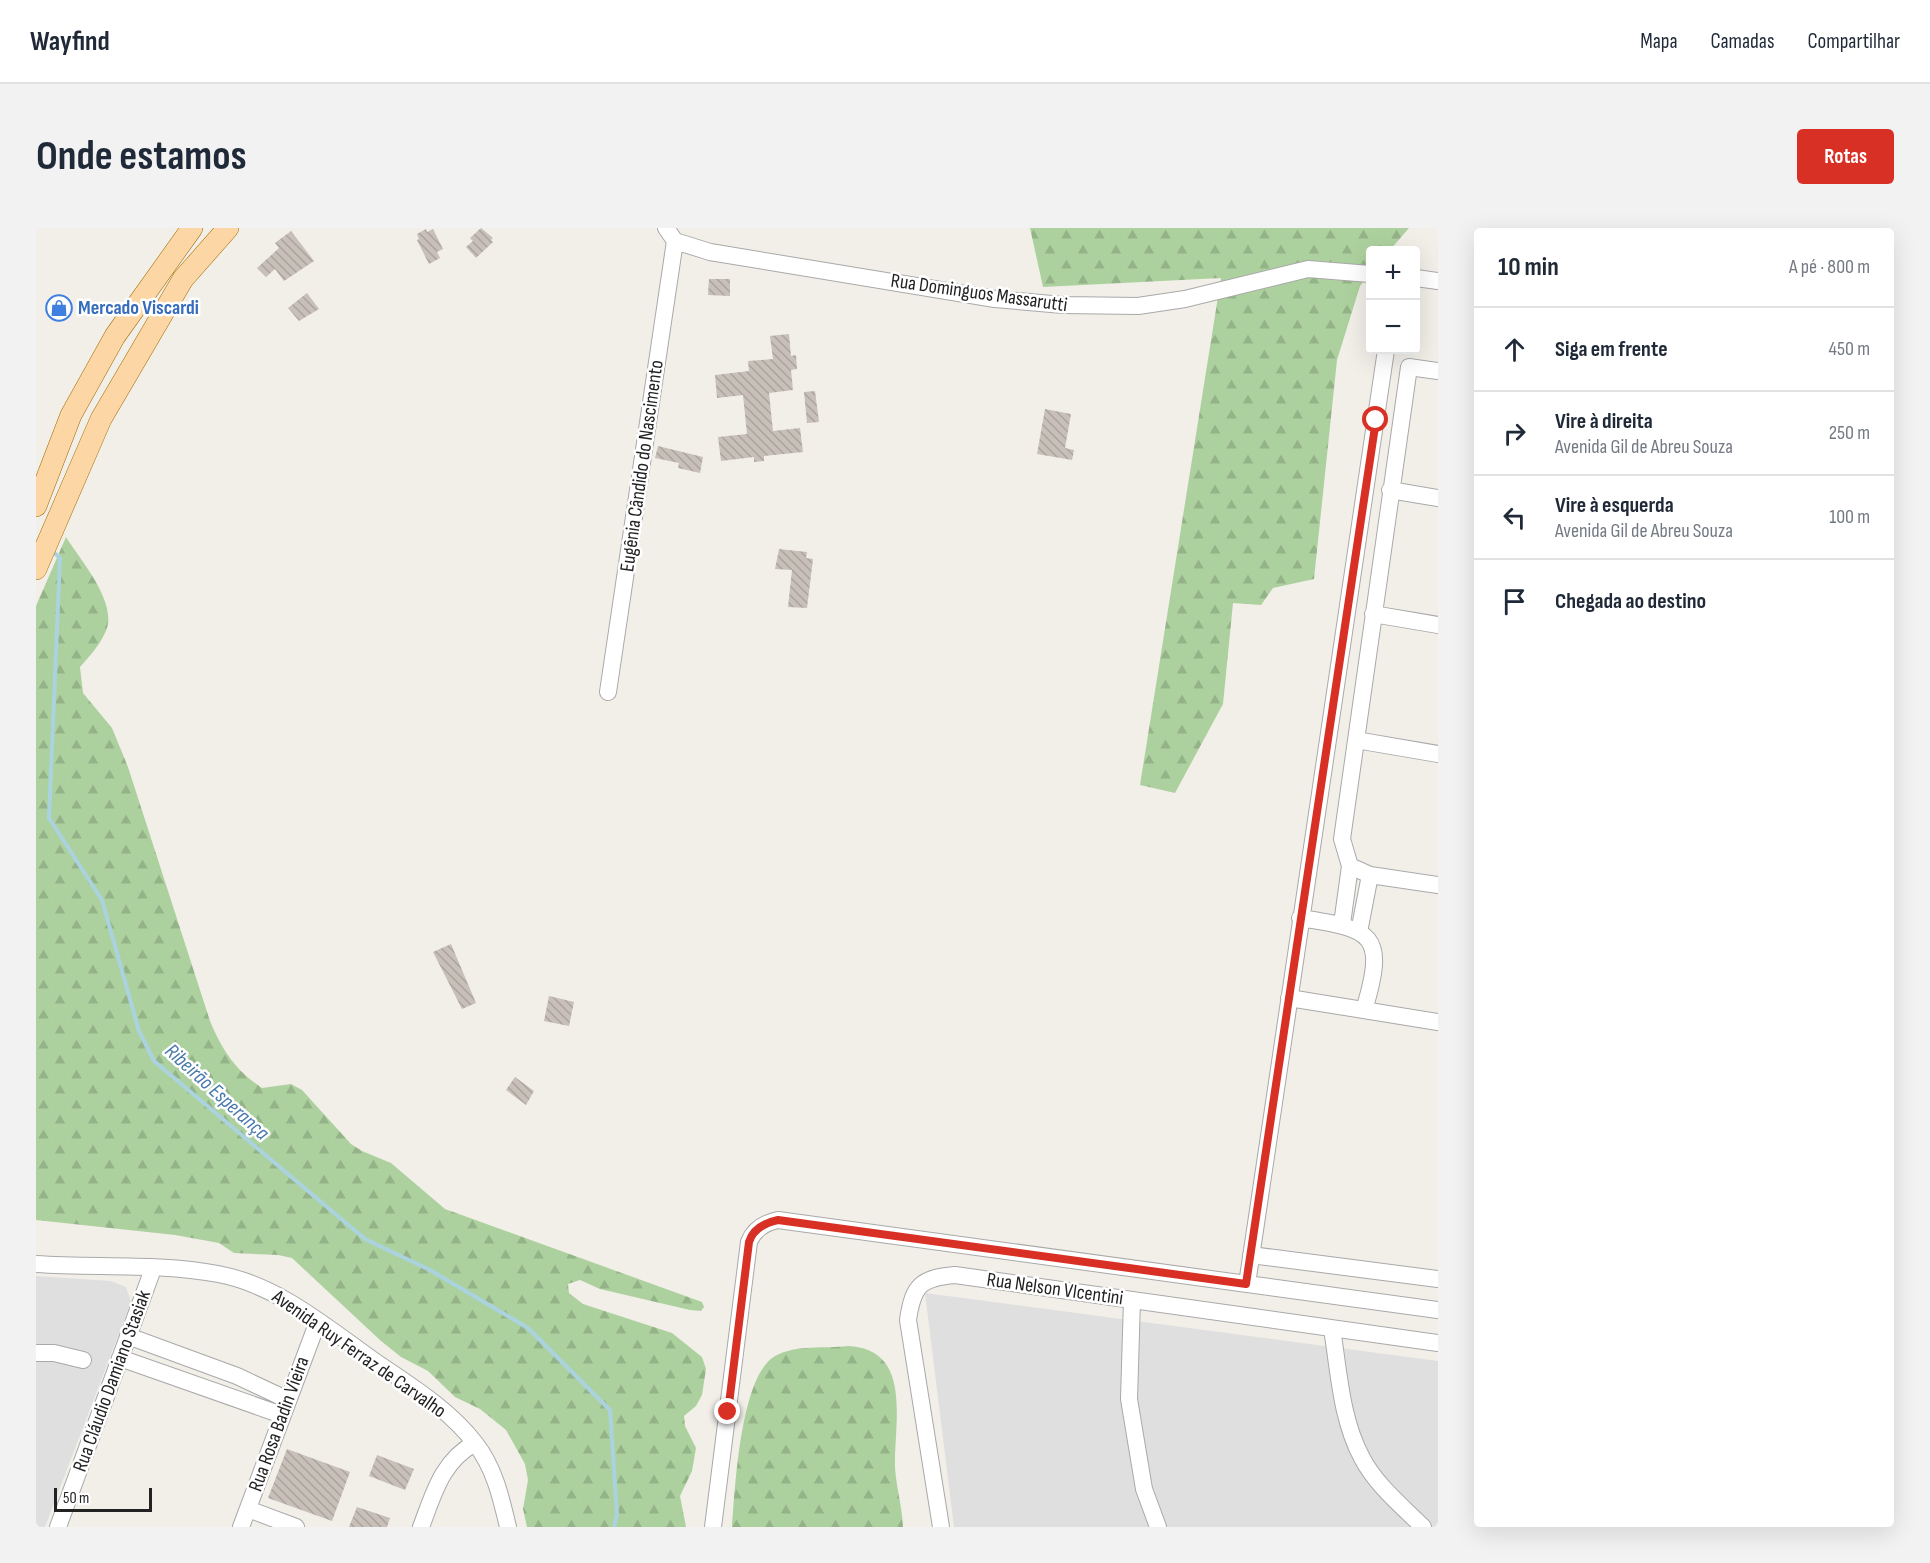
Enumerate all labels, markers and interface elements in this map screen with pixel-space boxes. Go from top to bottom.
text: Wayfind [30,25,110,58]
text: Mapa [1640,29,1678,54]
text: Camadas [1711,29,1774,54]
text: Compartilhar [1807,29,1900,54]
button: Rotas [1797,129,1894,184]
text: Onde estamos [36,131,247,182]
map controls [1366,246,1420,354]
button: + [1366,246,1420,300]
text: 10 min [1498,252,1559,283]
text: A pé · 800 m [1789,255,1870,279]
street label: Rua Dominguos Massarutti [889,269,1069,317]
shop icon: Mercado Viscardi [44,293,74,323]
place label: Mercado Viscardi [78,296,199,320]
button: − [1366,300,1420,354]
icon: ahead [1498,333,1531,366]
text: Siga em frente [1555,336,1668,363]
text: 450 m [1829,337,1870,361]
street label: Eugênia Cândido do Nascimento [615,359,669,573]
route start [1362,406,1388,432]
text: Vire à direita [1555,408,1653,435]
icon: right [1498,417,1531,450]
text: 250 m [1829,421,1870,445]
text: Avenida Gil de Abreu Souza [1555,435,1733,459]
text: Vire à esquerda [1555,492,1674,519]
icon: left [1498,501,1531,534]
text: 100 m [1829,505,1870,529]
text: Avenida Gil de Abreu Souza [1555,519,1733,543]
icon: arrive [1498,585,1531,618]
text: Chegada ao destino [1555,588,1706,615]
water label: Ribeirão Esperança [160,1039,275,1146]
street label: Rua Nelson VIcentini [985,1268,1125,1310]
street label: Avenida Ruy Ferraz de Carvalho [267,1284,451,1423]
street label: Rua Cláudio Damiano Stasiak [68,1286,156,1475]
street label: Rua Rosa Badin Vieira [243,1353,315,1495]
route end [714,1398,740,1424]
scale bar [54,1485,152,1512]
text: 50 m [63,1489,89,1508]

